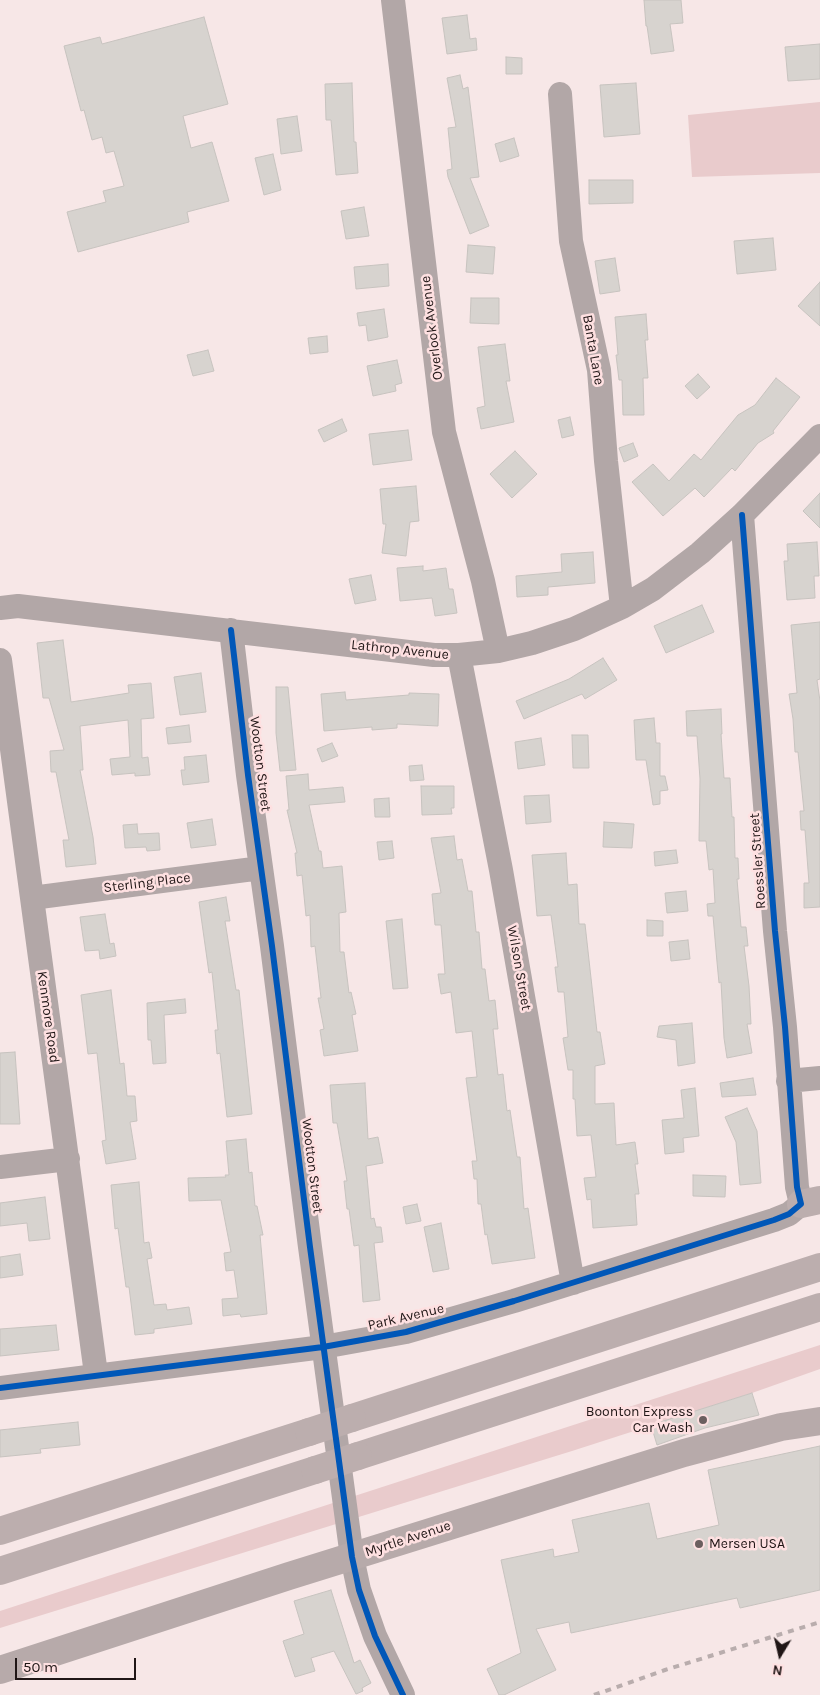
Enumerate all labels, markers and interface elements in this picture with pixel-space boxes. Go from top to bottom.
street label: Overlook Avenue [417,275,447,381]
street label: Banta Lane [579,314,607,386]
street label: Lathrop Avenue [350,637,450,663]
street label: Wootton Street [246,715,274,813]
street label: Roessler Street [746,813,770,909]
street label: Sterling Place [103,869,191,897]
street label: Wilson Street [503,924,535,1012]
street label: Kenmore Road [33,970,63,1064]
street label: Wootton Street [298,1117,326,1215]
street label: Park Avenue [366,1300,446,1334]
place label: Boonton Express Car Wash [586,1404,693,1436]
marker: Boonton Express Car Wash [697,1414,709,1426]
street label: Myrtle Avenue [363,1517,453,1561]
place label: Mersen USA [709,1536,785,1552]
marker: Mersen USA [693,1538,705,1550]
north arrow [755,1630,805,1680]
scale bar [18,1648,139,1680]
text: 50 m [23,1658,58,1676]
text: N [771,1661,784,1679]

